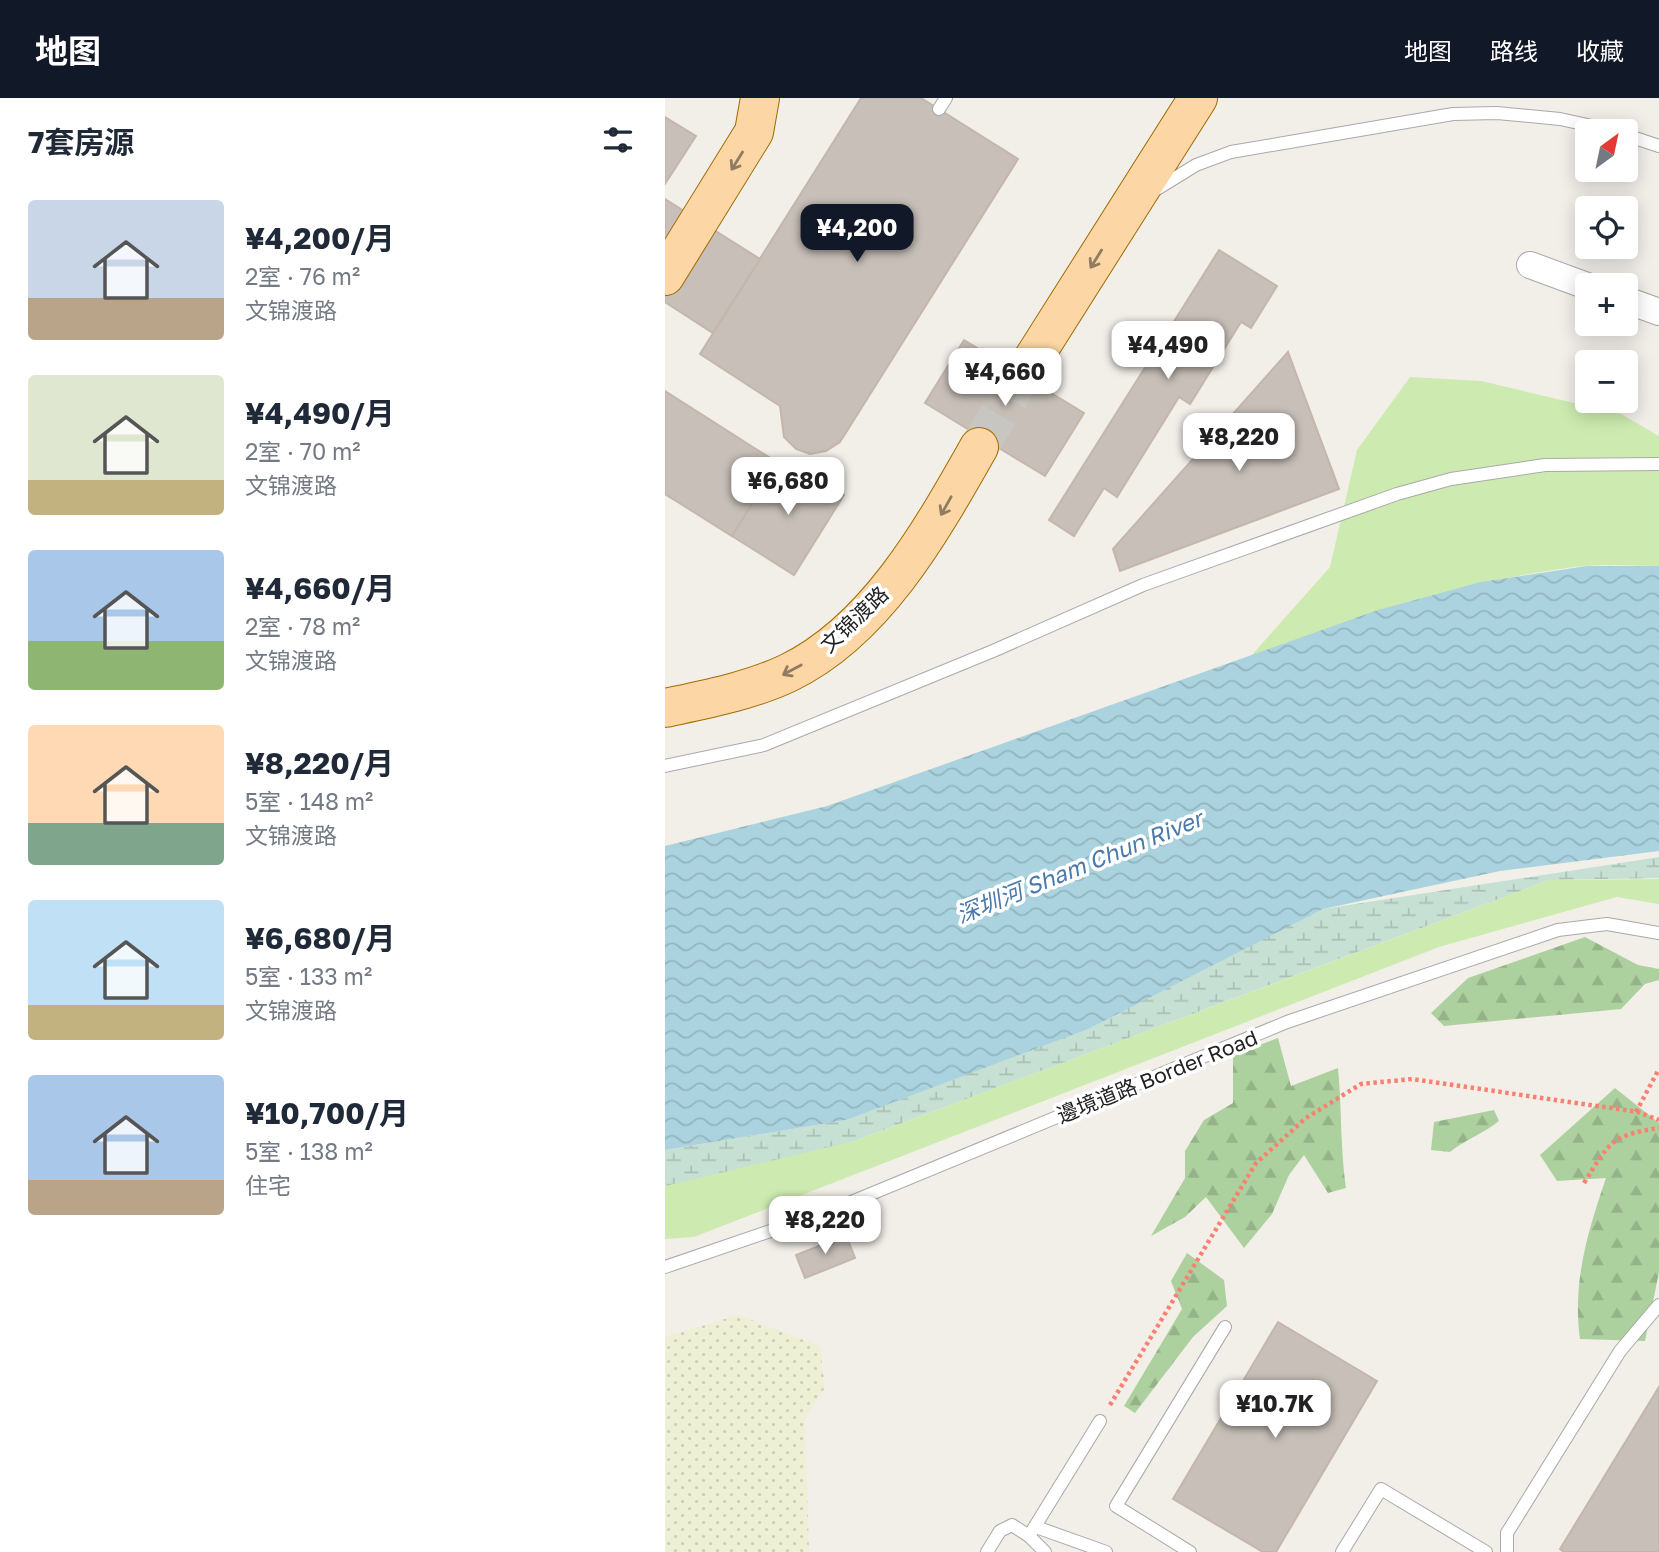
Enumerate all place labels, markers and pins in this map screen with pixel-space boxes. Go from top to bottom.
pin: ¥4,200 [800,204,914,264]
pin: ¥4,490 [1111,322,1225,381]
pin: ¥4,660 [948,348,1062,408]
pin: ¥8,220 [1182,414,1296,473]
pin: ¥6,680 [731,458,845,517]
pin: ¥8,220 [768,1196,882,1256]
pin: ¥10.7K [1218,1380,1332,1440]

